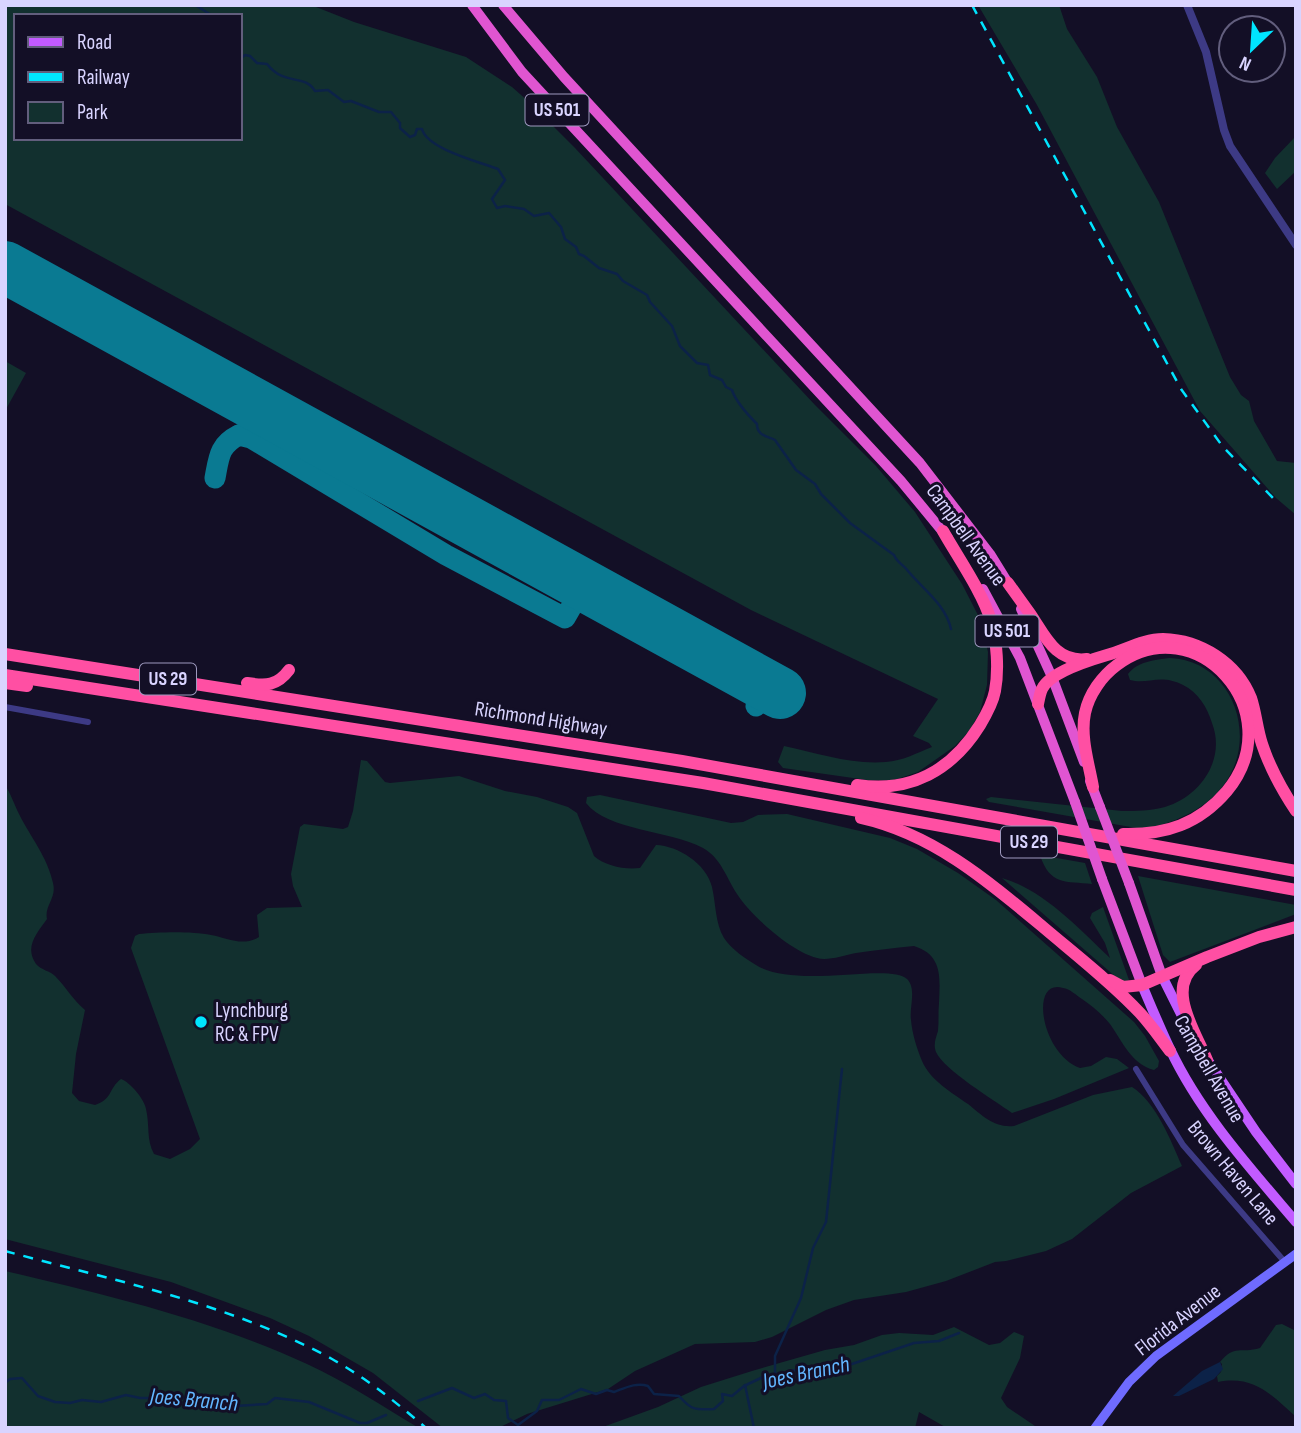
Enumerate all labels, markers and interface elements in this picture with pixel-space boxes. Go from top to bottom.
legend [14,14,242,140]
north arrow [1217,14,1287,84]
text: Road [77,30,112,55]
text: N [1236,50,1255,76]
text: Railway [77,65,130,90]
road number: US 501 [526,94,588,125]
text: Park [77,100,108,125]
street label: Campbell Avenue [921,479,1011,591]
road number: US 501 [976,616,1038,646]
road number: US 29 [140,664,196,694]
street label: Richmond Highway [473,696,609,742]
road number: US 29 [1001,827,1057,858]
place label: Lynchburg RC & FPV [215,998,288,1047]
street label: Campbell Avenue [1168,1011,1250,1127]
marker: Lynchburg RC & FPV [193,1014,209,1030]
street label: Brown Haven Lane [1182,1116,1284,1230]
street label: Florida Avenue [1130,1279,1226,1361]
water label: Joes Branch [758,1350,852,1396]
water label: Joes Branch [147,1382,240,1418]

